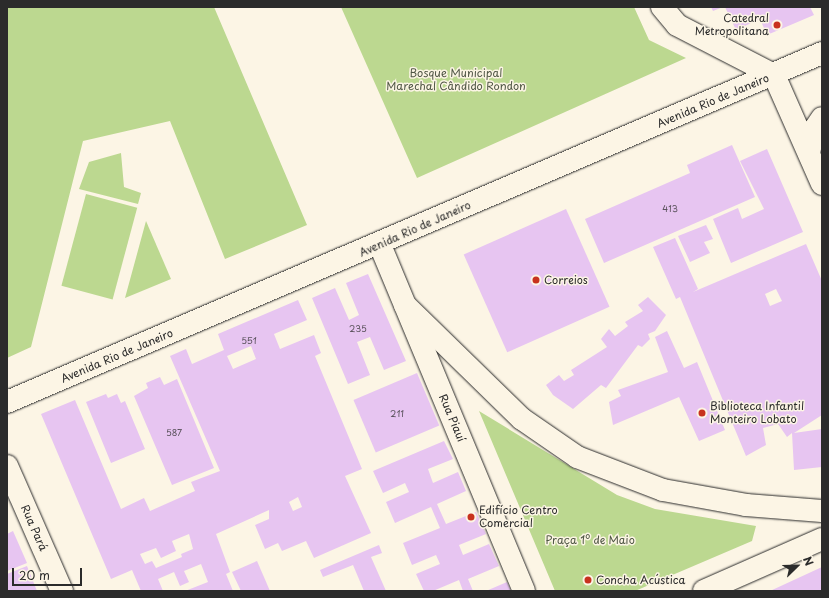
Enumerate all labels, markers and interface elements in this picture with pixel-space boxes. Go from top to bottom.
place label: Catedral Metropolitana [695,12,769,38]
marker: Catedral Metropolitana [772,20,782,30]
park label: Bosque Municipal Marechal Cândido Rondon [386,67,526,93]
street label: Avenida Rio de Janeiro [655,71,771,131]
street label: Avenida Rio de Janeiro [357,198,473,260]
house number: 413 [662,203,678,213]
place label: Correios [544,273,588,287]
marker: Correios [531,275,541,285]
house number: 235 [349,323,367,333]
street label: Avenida Rio de Janeiro [59,326,175,386]
house number: 551 [241,335,257,345]
street label: Rua Piauí [436,392,468,444]
place label: Biblioteca Infantil Monteiro Lobato [710,400,804,426]
house number: 211 [390,408,404,418]
marker: Biblioteca Infantil Monteiro Lobato [697,408,707,418]
house number: 587 [166,427,182,437]
street label: Rua Pará [18,503,50,553]
place label: Edifício Centro Comercial [479,504,558,530]
marker: Edifício Centro Comercial [466,512,476,522]
park label: Praça 1º de Maio [545,533,635,547]
north arrow [777,546,817,586]
text: N [799,554,818,568]
scale bar [14,560,84,586]
text: 20 m [19,566,50,584]
place label: Concha Acústica [596,573,685,587]
marker: Concha Acústica [583,575,593,585]

